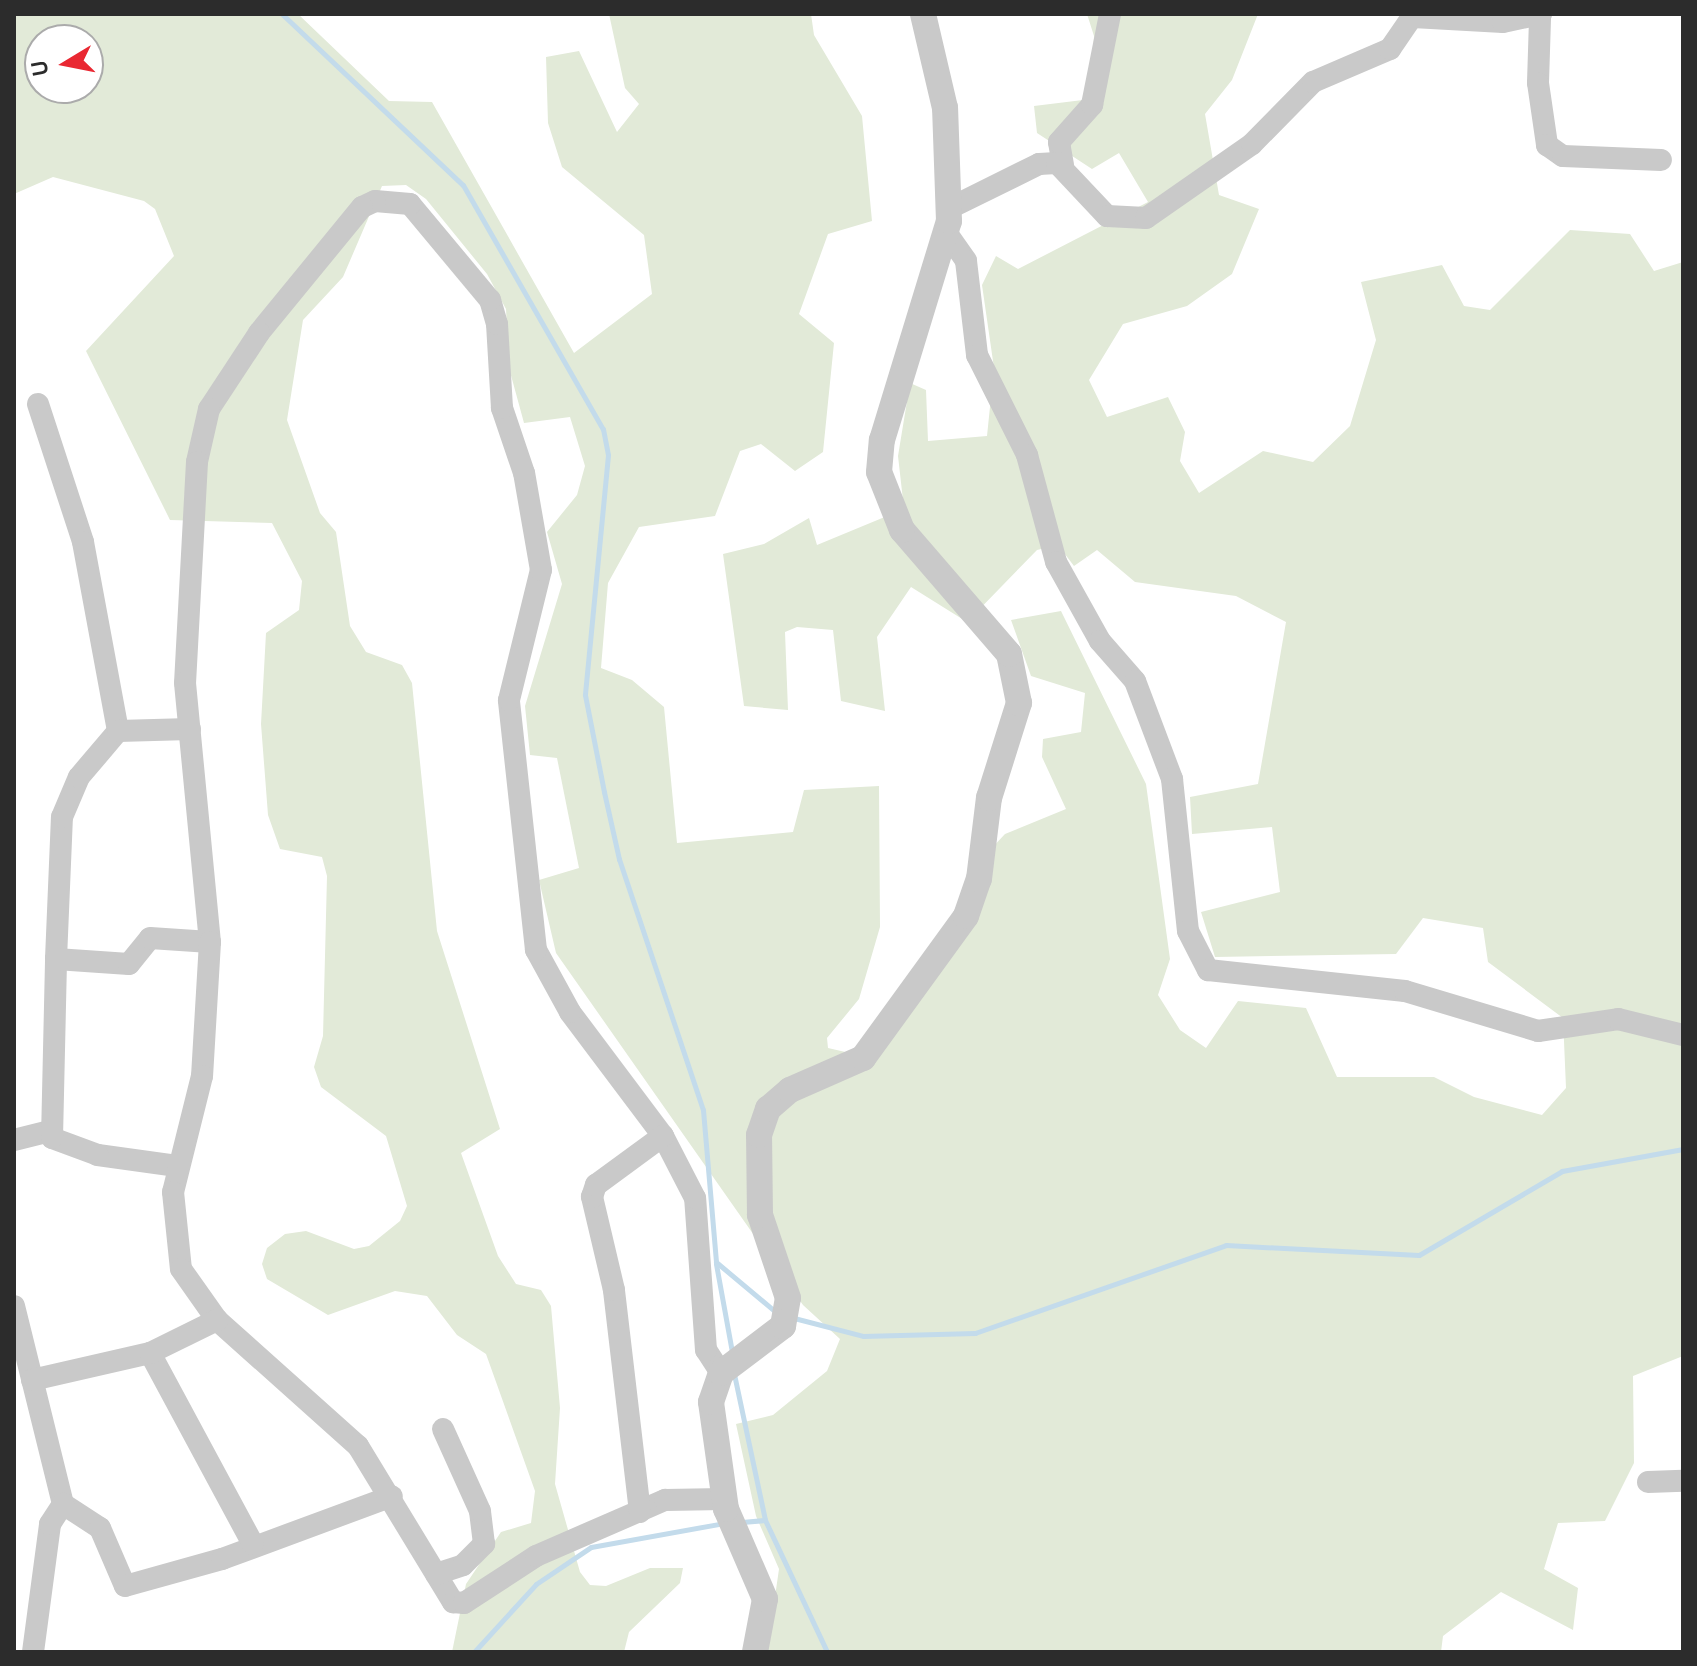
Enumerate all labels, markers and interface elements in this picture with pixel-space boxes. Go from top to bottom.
north arrow [24,24,104,104]
text: U [27,58,56,78]

